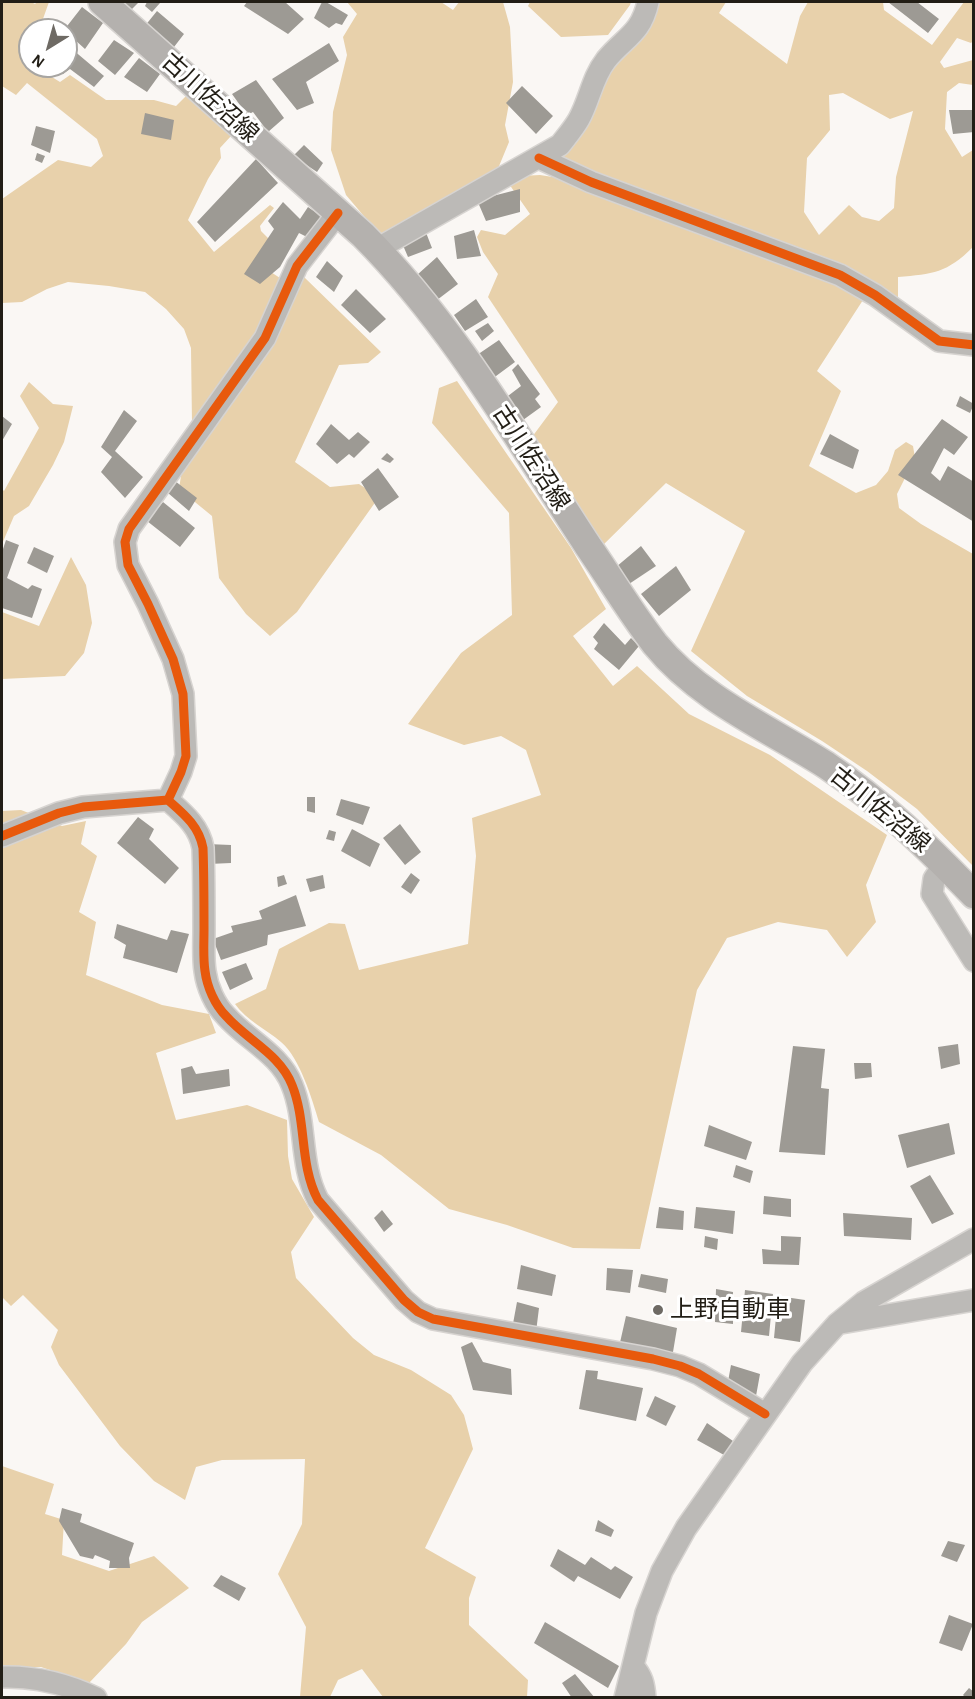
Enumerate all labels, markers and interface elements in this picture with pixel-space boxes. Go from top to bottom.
north arrow [18,18,78,78]
street label: 古川佐沼線 [156,47,264,149]
text: N [29,51,48,71]
street label: 古川佐沼線 [486,400,576,516]
street label: 古川佐沼線 [824,761,936,859]
place label: 上野自動車 [670,1296,790,1324]
marker: 上野自動車 [651,1303,665,1317]

